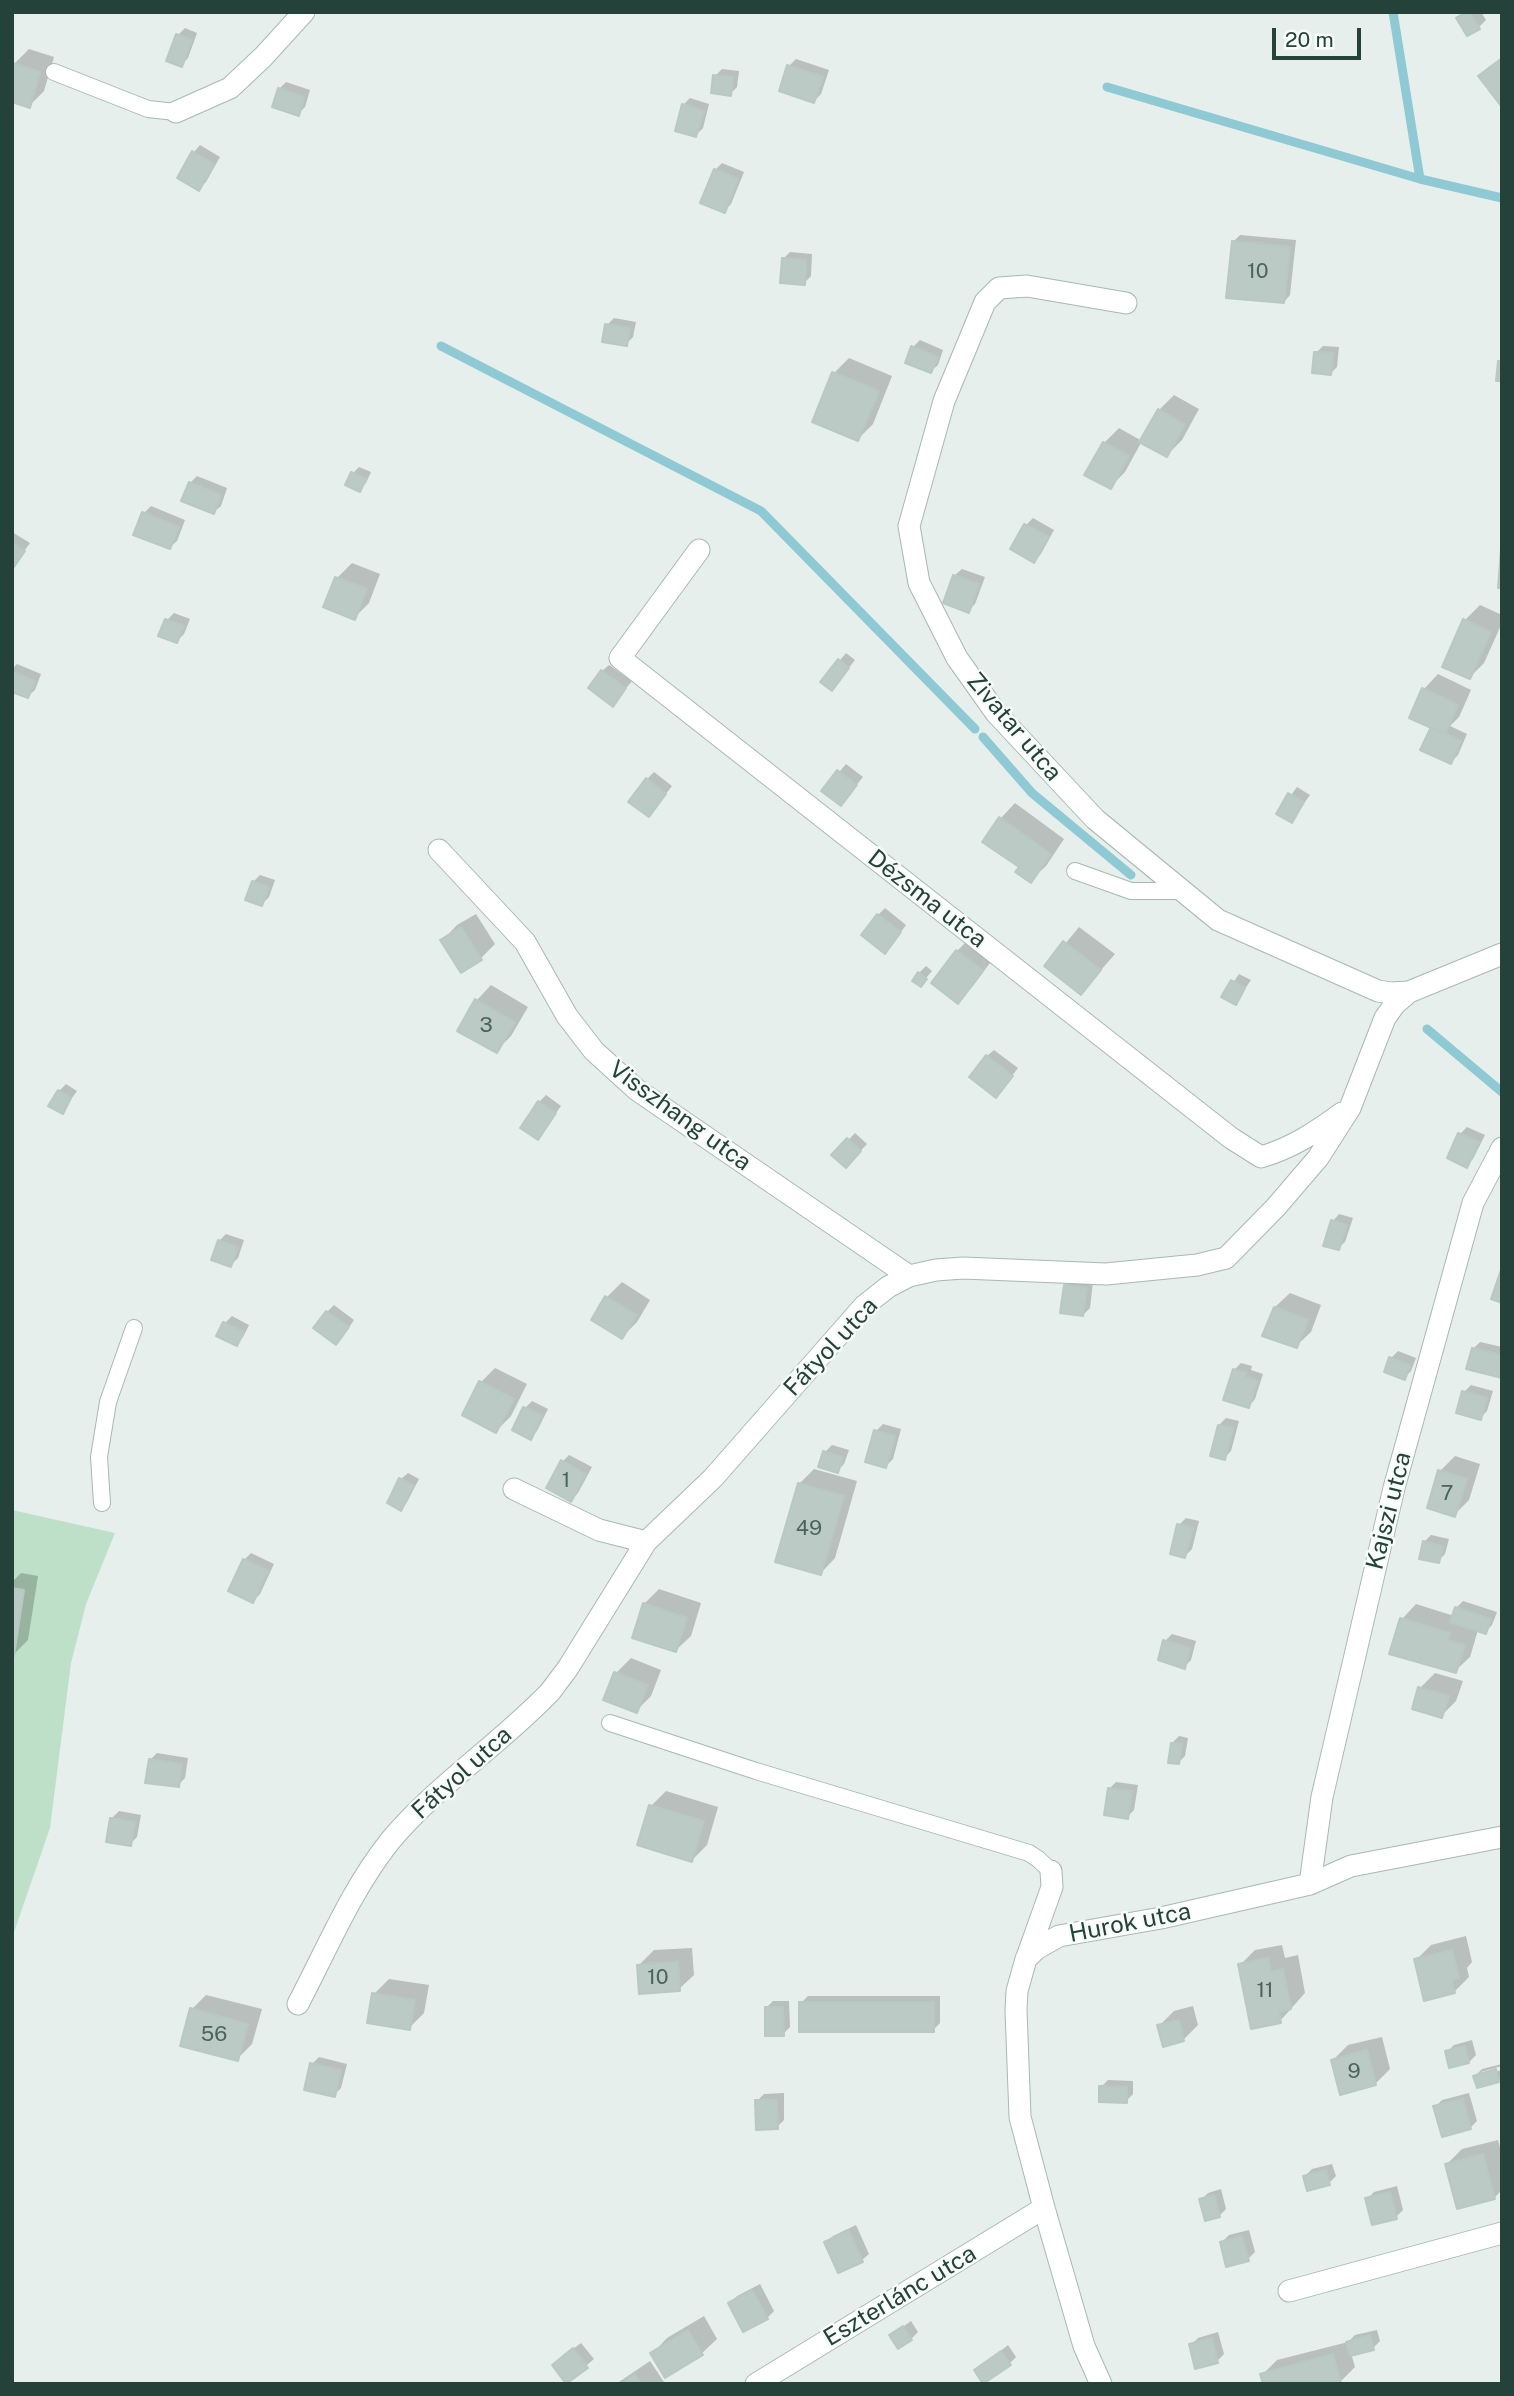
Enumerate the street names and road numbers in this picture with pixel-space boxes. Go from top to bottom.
street label: Zivatar utca [960,667,1068,787]
street label: Dézsma utca [862,844,992,954]
street label: Visszhang utca [603,1055,757,1177]
street label: Fátyol utca [778,1292,884,1402]
street label: Kajszi utca [1360,1449,1418,1573]
street label: Fátyol utca [406,1721,518,1825]
street label: Hurok utca [1067,1897,1193,1949]
street label: Eszterlánc utca [819,2239,981,2353]

